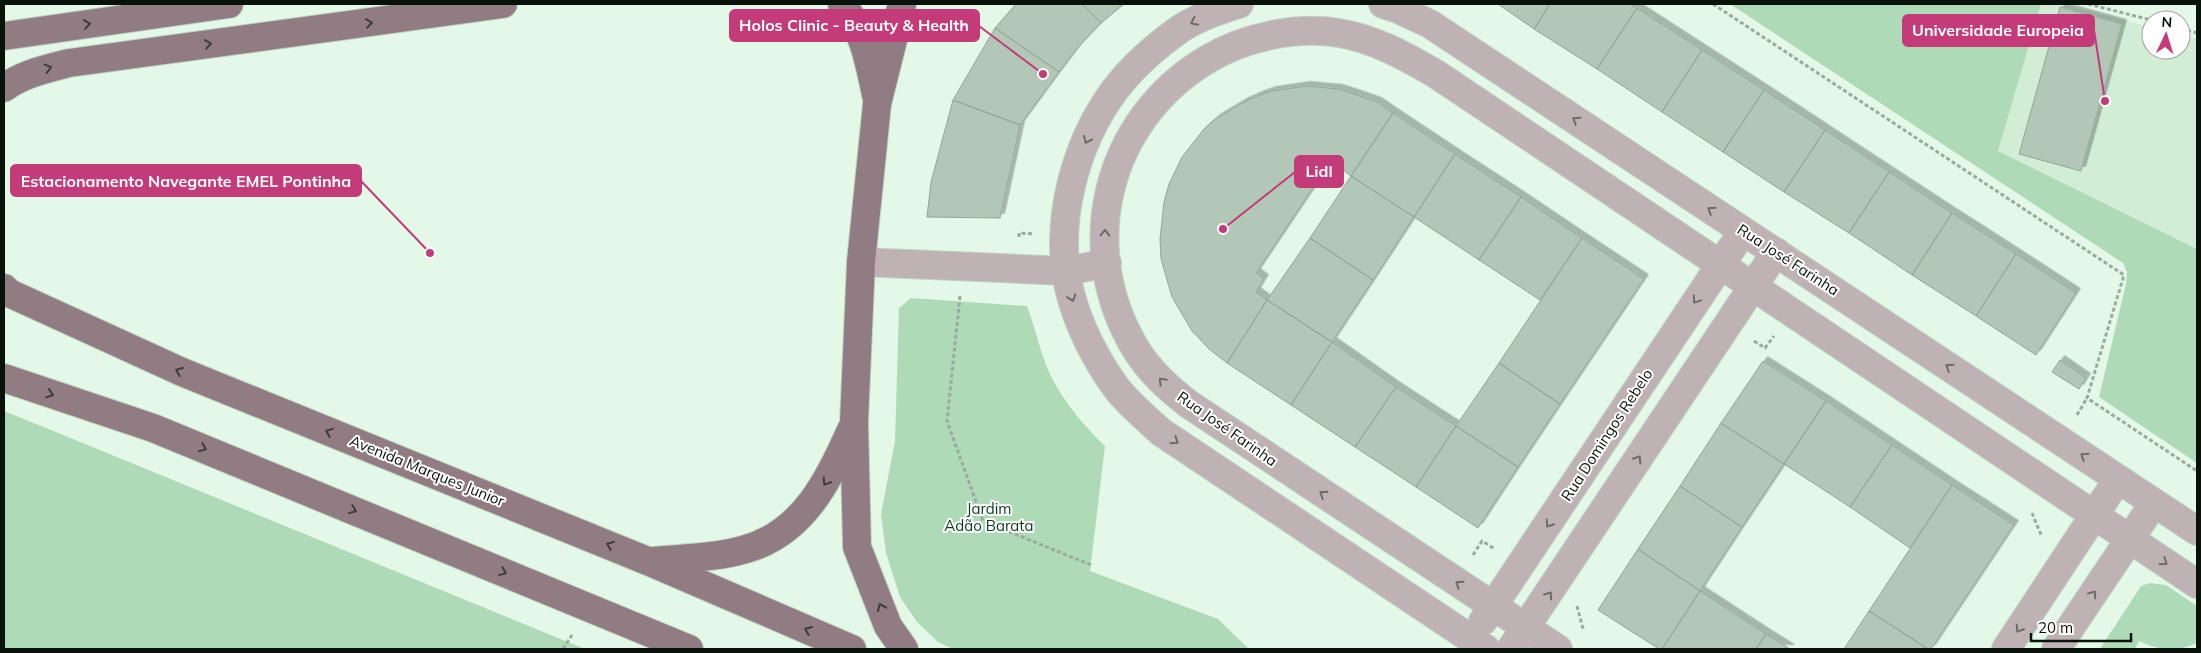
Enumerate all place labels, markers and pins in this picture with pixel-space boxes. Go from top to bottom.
callout: Holos Clinic - Beauty & Health [730,10,979,41]
callout: Universidade Europeia [1903,15,2094,46]
callout: Lidl [1295,156,1343,187]
callout: Estacionamento Navegante EMEL Pontinha [11,165,361,196]

